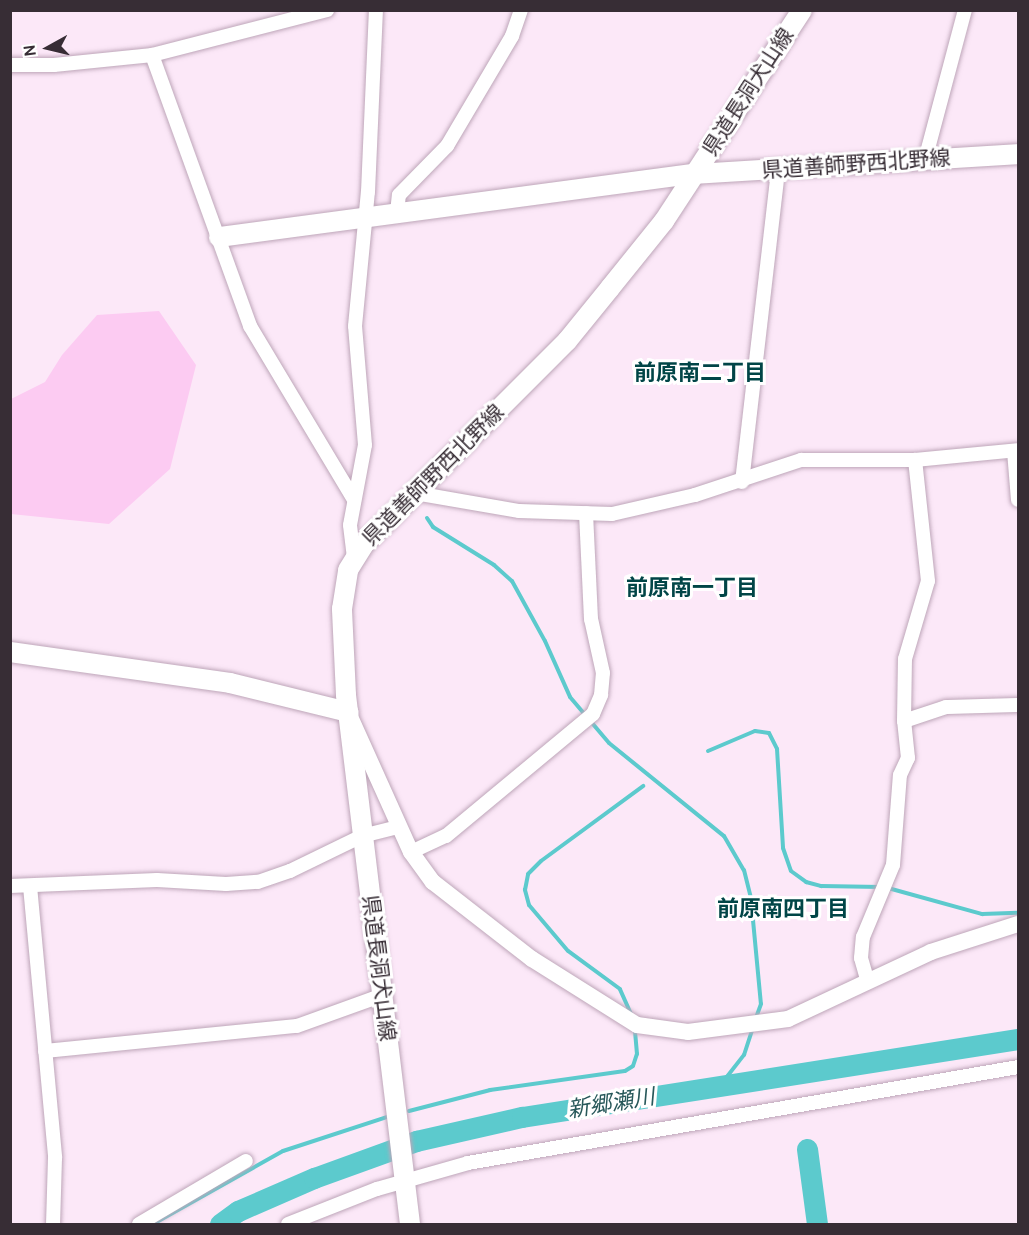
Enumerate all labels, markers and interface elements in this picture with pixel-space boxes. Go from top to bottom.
north arrow [18,18,78,78]
street label: 県道長洞犬山線 [697,23,799,161]
text: N [19,44,40,57]
street label: 県道善師野西北野線 [761,145,951,183]
district label: 前原南二丁目 [634,360,766,386]
street label: 県道善師野西北野線 [357,399,509,551]
district label: 前原南一丁目 [626,575,758,601]
street label: 県道長洞犬山線 [358,894,400,1042]
district label: 前原南四丁目 [717,896,849,922]
water label: 新郷瀬川 [565,1083,657,1123]

